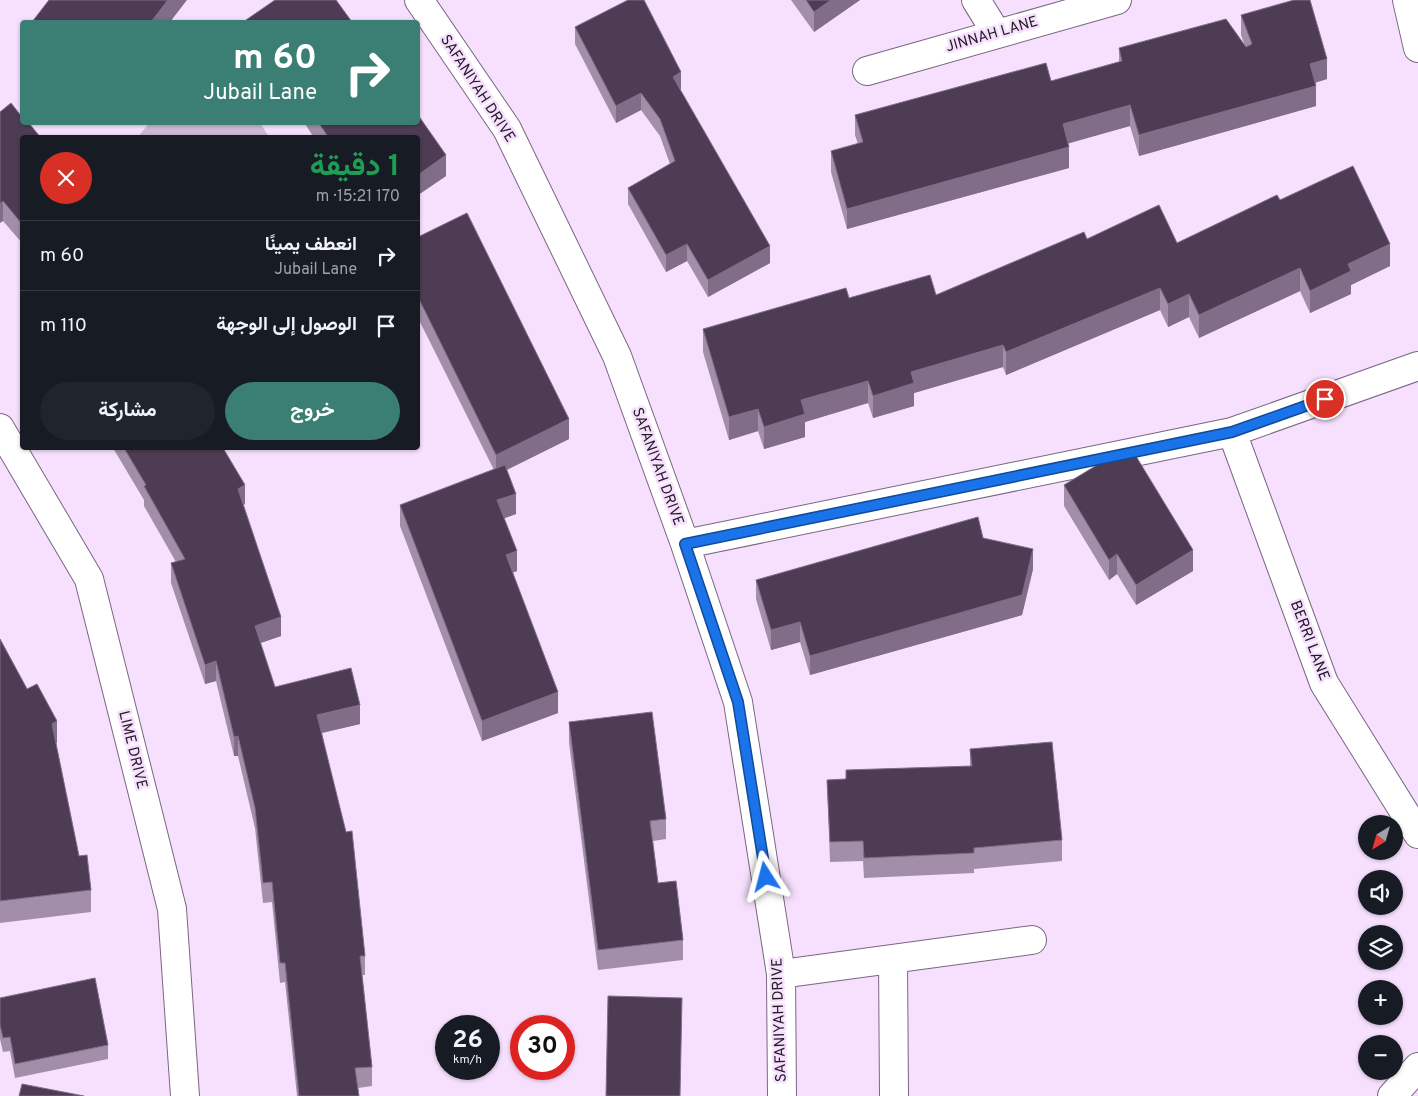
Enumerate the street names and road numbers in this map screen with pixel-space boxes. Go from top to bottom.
street label: JINNAH LANE [944,13,1040,57]
street label: SAFANIYAH DRIVE [435,32,519,146]
street label: SAFANIYAH DRIVE [627,405,687,529]
street label: BERRI LANE [1285,598,1333,684]
street label: LIME DRIVE [113,709,151,791]
street label: SAFANIYAH DRIVE [768,958,792,1082]

